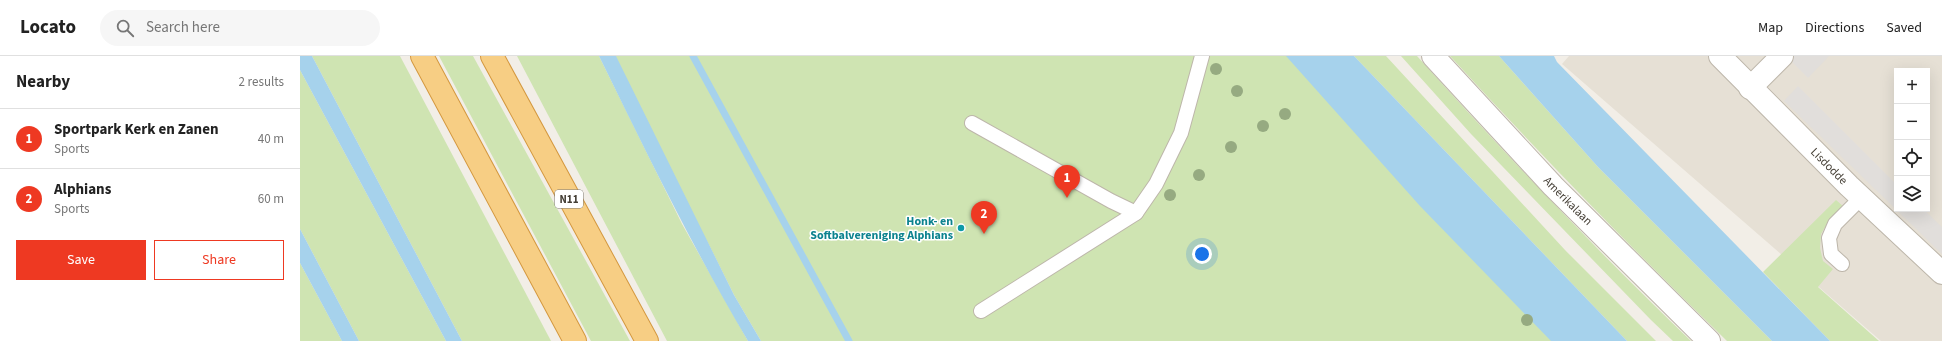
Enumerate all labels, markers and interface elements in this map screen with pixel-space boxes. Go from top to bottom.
search box [100,10,380,46]
text: Locato [20,14,76,41]
icon: search [114,17,136,39]
text: Search here [146,17,220,38]
text: Map [1758,18,1783,38]
text: Directions [1805,18,1864,38]
text: Saved [1886,18,1922,38]
map controls [1894,68,1930,212]
button: + [1894,68,1930,104]
text: Nearby [16,70,70,94]
text: 2 results [239,73,284,91]
button: − [1894,104,1930,140]
text: Sportpark Kerk en Zanen [54,119,219,140]
text: 1 [26,130,32,148]
text: 40 m [258,130,284,148]
text: Sports [54,140,89,158]
button: locate [1894,140,1930,176]
street label: Lisdodde [1806,144,1851,189]
pin: 1 [1054,165,1080,198]
street label: Amerikalaan [1539,173,1596,230]
button: layers [1894,176,1930,212]
text: Alphians [54,179,111,200]
text: 2 [26,190,32,208]
text: 60 m [258,190,284,208]
road number: N11 [555,190,583,208]
text: Sports [54,200,89,218]
pin: 2 [971,201,997,234]
place label: Honk- en Softbalvereniging Alphians [810,213,953,244]
marker: Honk- en Softbalvereniging Alphians [956,223,966,233]
button: Save [16,240,146,280]
button: Share [154,240,284,280]
your location [1192,244,1212,264]

